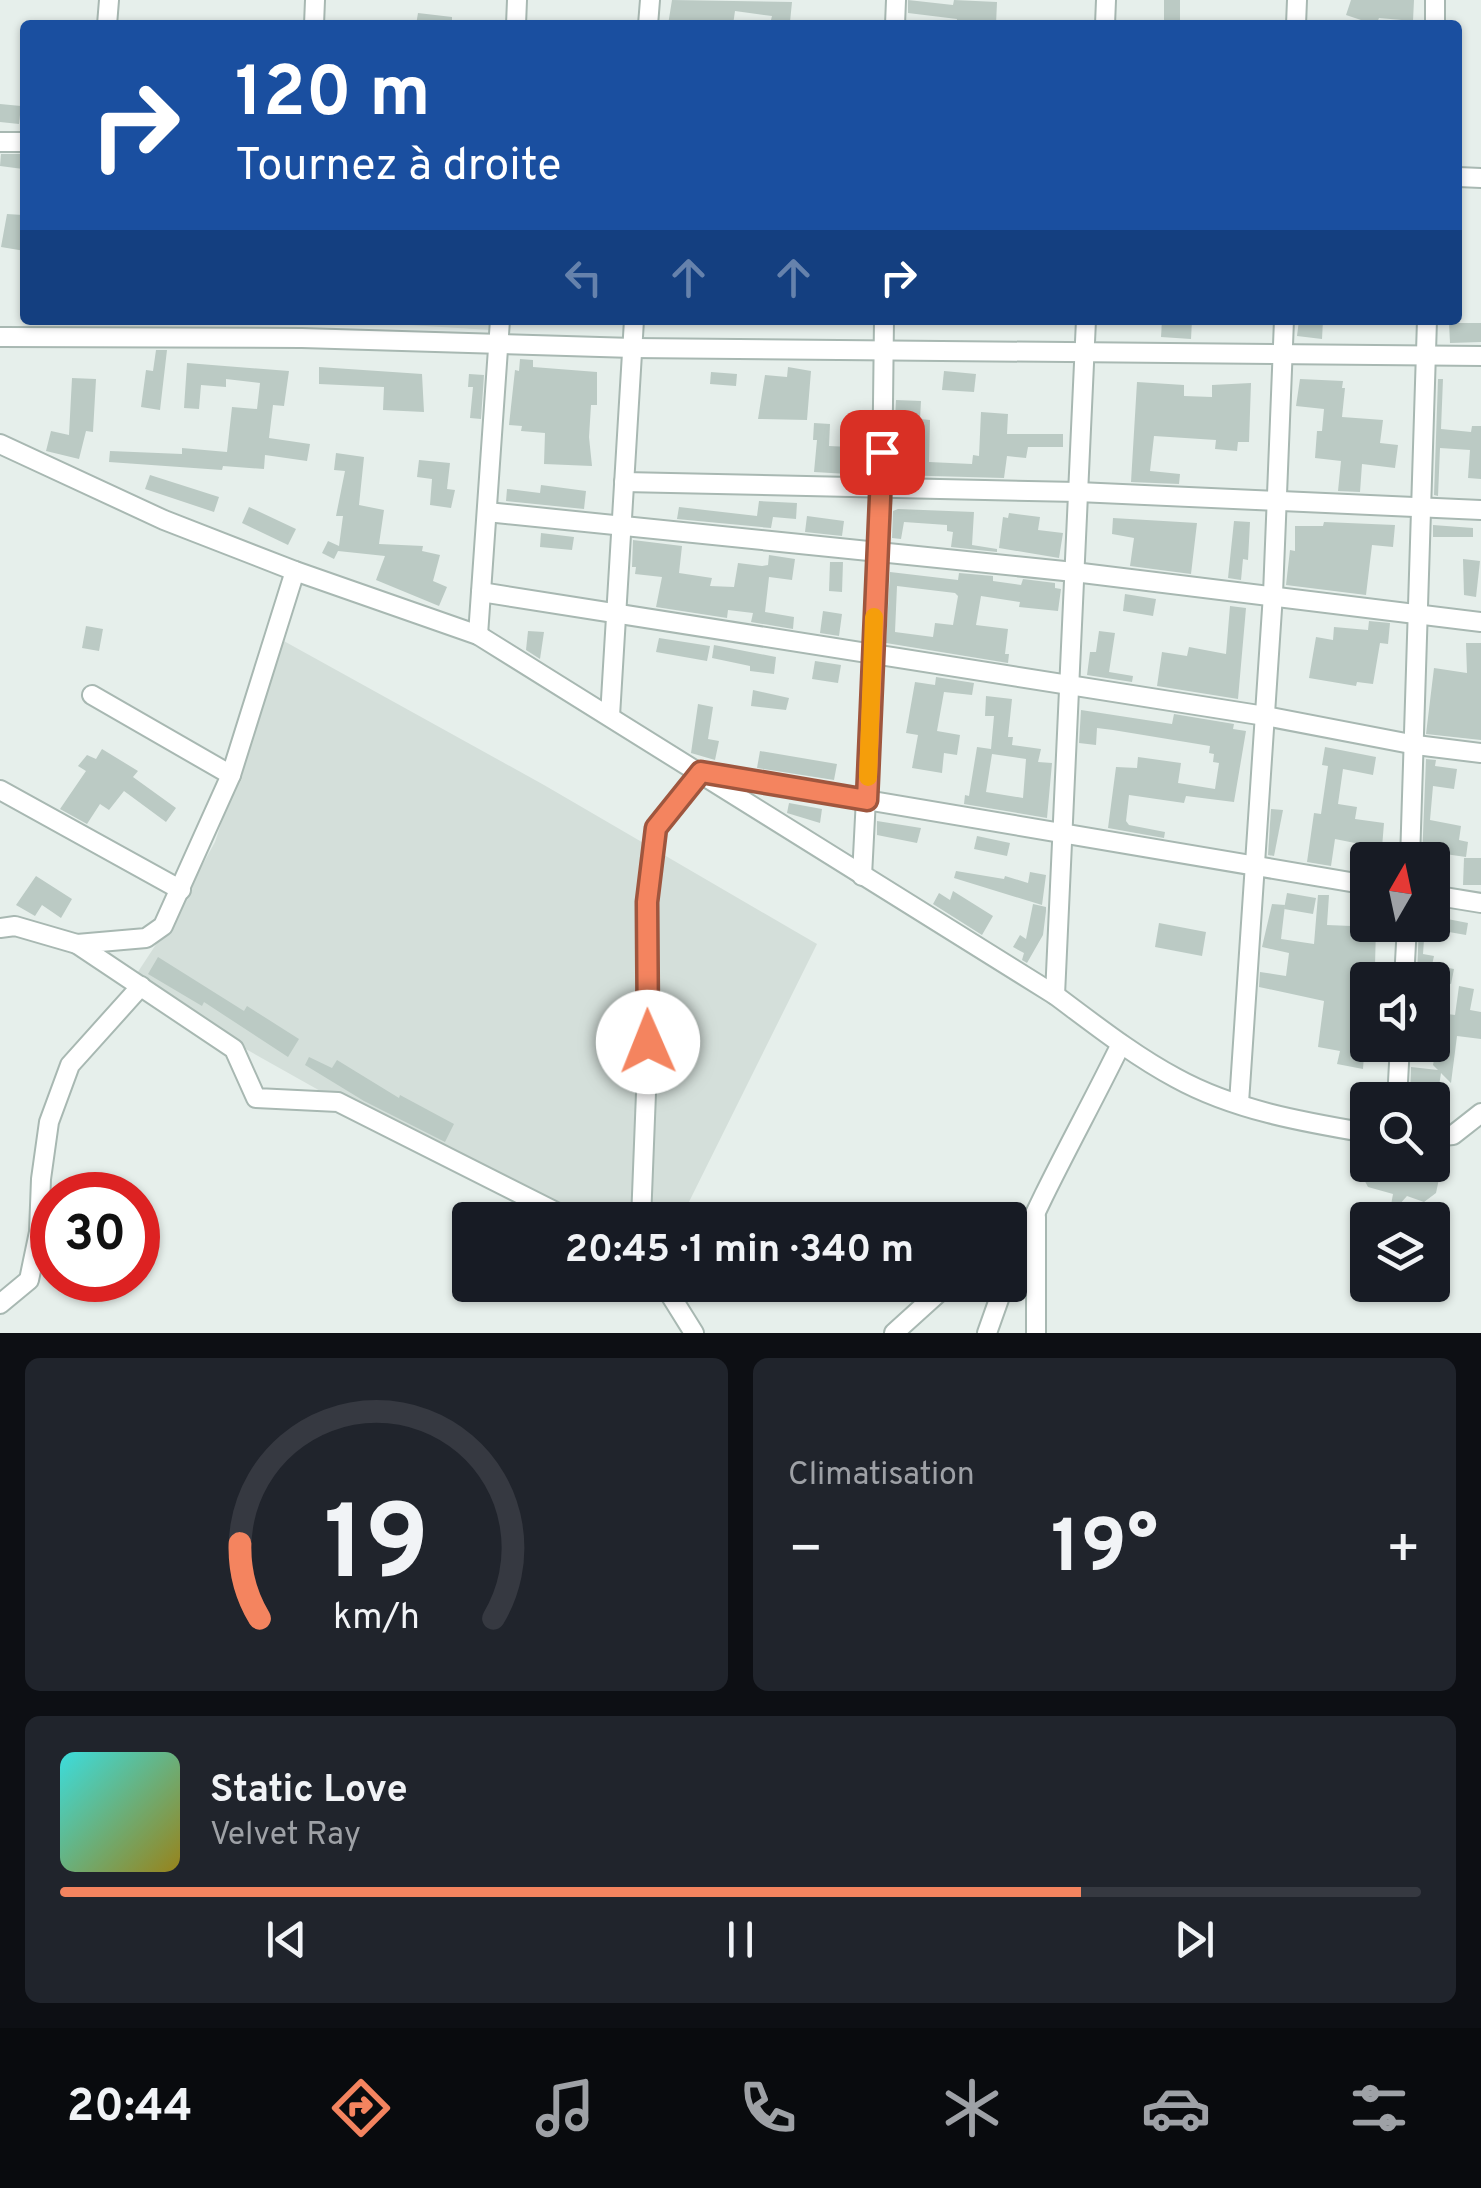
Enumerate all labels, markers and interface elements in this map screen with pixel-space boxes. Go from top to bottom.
text: 120 m [235,52,431,141]
icon: right [70,60,200,190]
text: Tournez à droite [235,139,562,196]
icon: left [556,250,611,305]
icon: ahead [661,250,716,305]
icon: ahead [766,250,821,305]
icon: right [871,250,926,305]
pin [840,410,925,495]
icon: arrive [855,425,910,480]
north arrow [1350,842,1450,942]
map controls [1350,842,1450,1302]
button: sound [1350,962,1450,1062]
position arrow [596,990,700,1094]
button: search [1350,1082,1450,1182]
speed limit sign: 30 [30,1172,160,1302]
button: layers [1350,1202,1450,1302]
text: 20:45 · 1 min · 340 m [565,1227,914,1276]
text: Climatisation [788,1456,975,1496]
text: 19 [324,1484,429,1616]
text: 19° [1051,1504,1158,1599]
text: − [788,1517,823,1587]
text: + [1386,1517,1421,1587]
text: km/h [333,1596,420,1642]
text: Static Love [210,1767,408,1816]
text: Velvet Ray [210,1816,361,1856]
icon: previous [259,1912,314,1967]
icon: pause [713,1912,768,1967]
icon: next [1167,1912,1222,1967]
icon: directions [326,2073,396,2143]
icon: music [530,2073,600,2143]
icon: phone [733,2073,803,2143]
icon: climate [937,2073,1007,2143]
icon: car [1141,2073,1211,2143]
icon: filters [1344,2073,1414,2143]
text: 20:44 [67,2080,193,2137]

